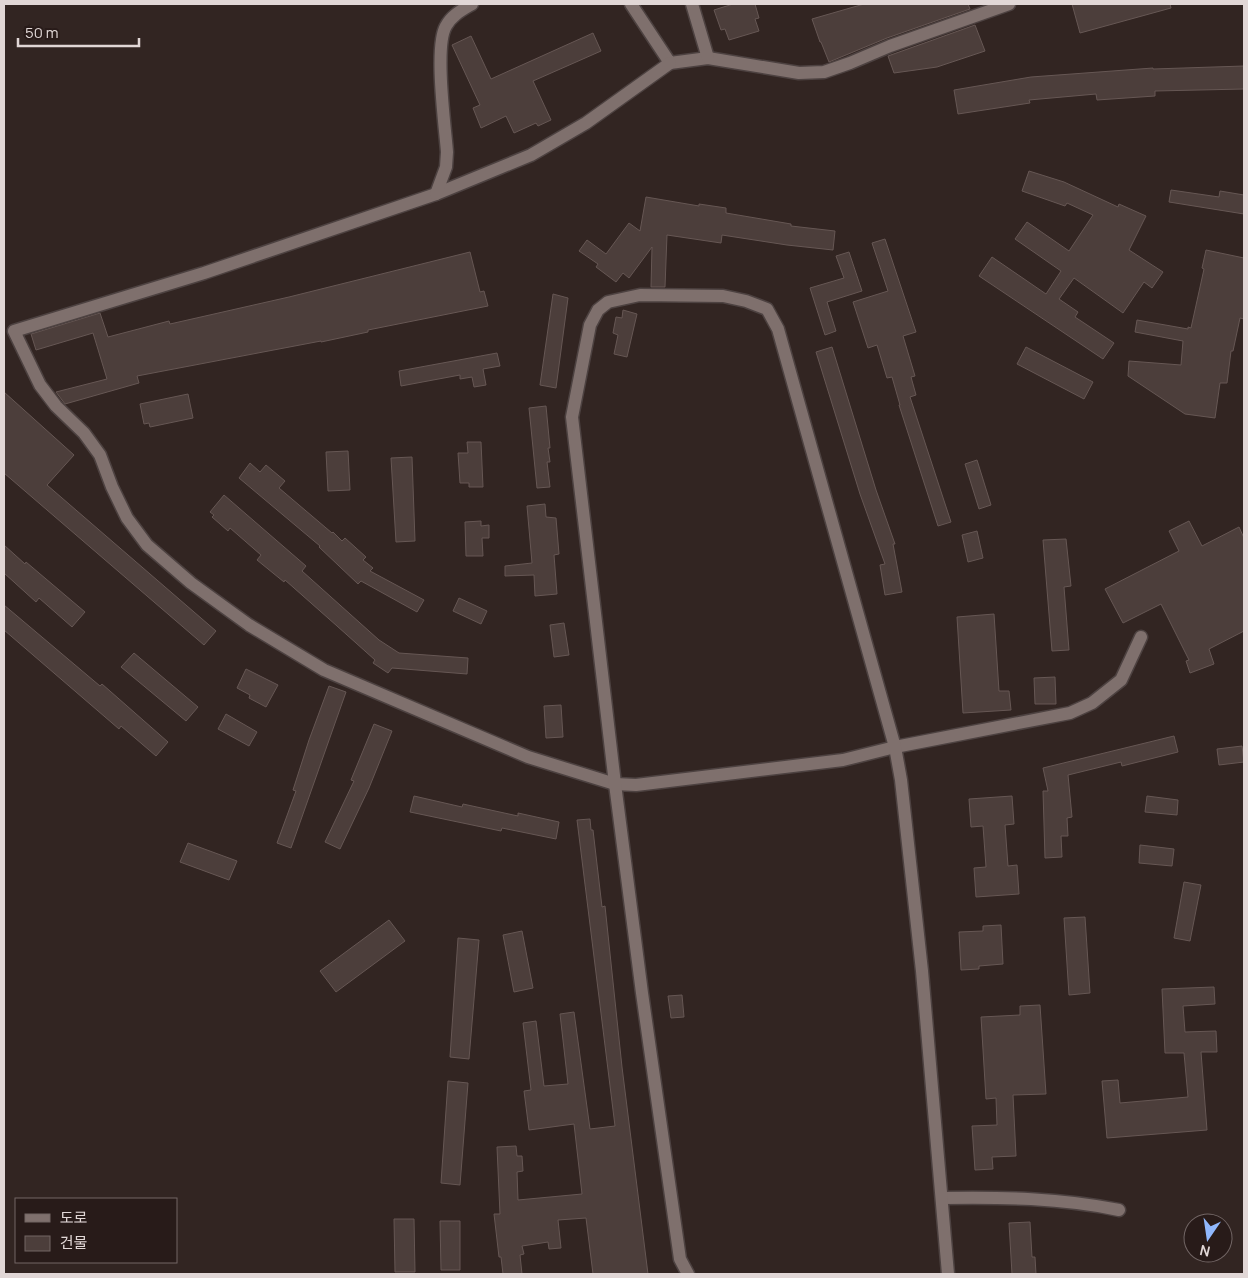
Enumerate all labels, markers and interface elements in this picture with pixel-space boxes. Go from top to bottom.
scale bar [18,15,139,47]
text: 50 m [25,22,59,43]
legend [15,1198,178,1263]
text: 도로 [60,1207,88,1228]
north arrow [1183,1213,1233,1263]
text: 건물 [60,1232,88,1253]
text: N [1198,1241,1212,1262]

